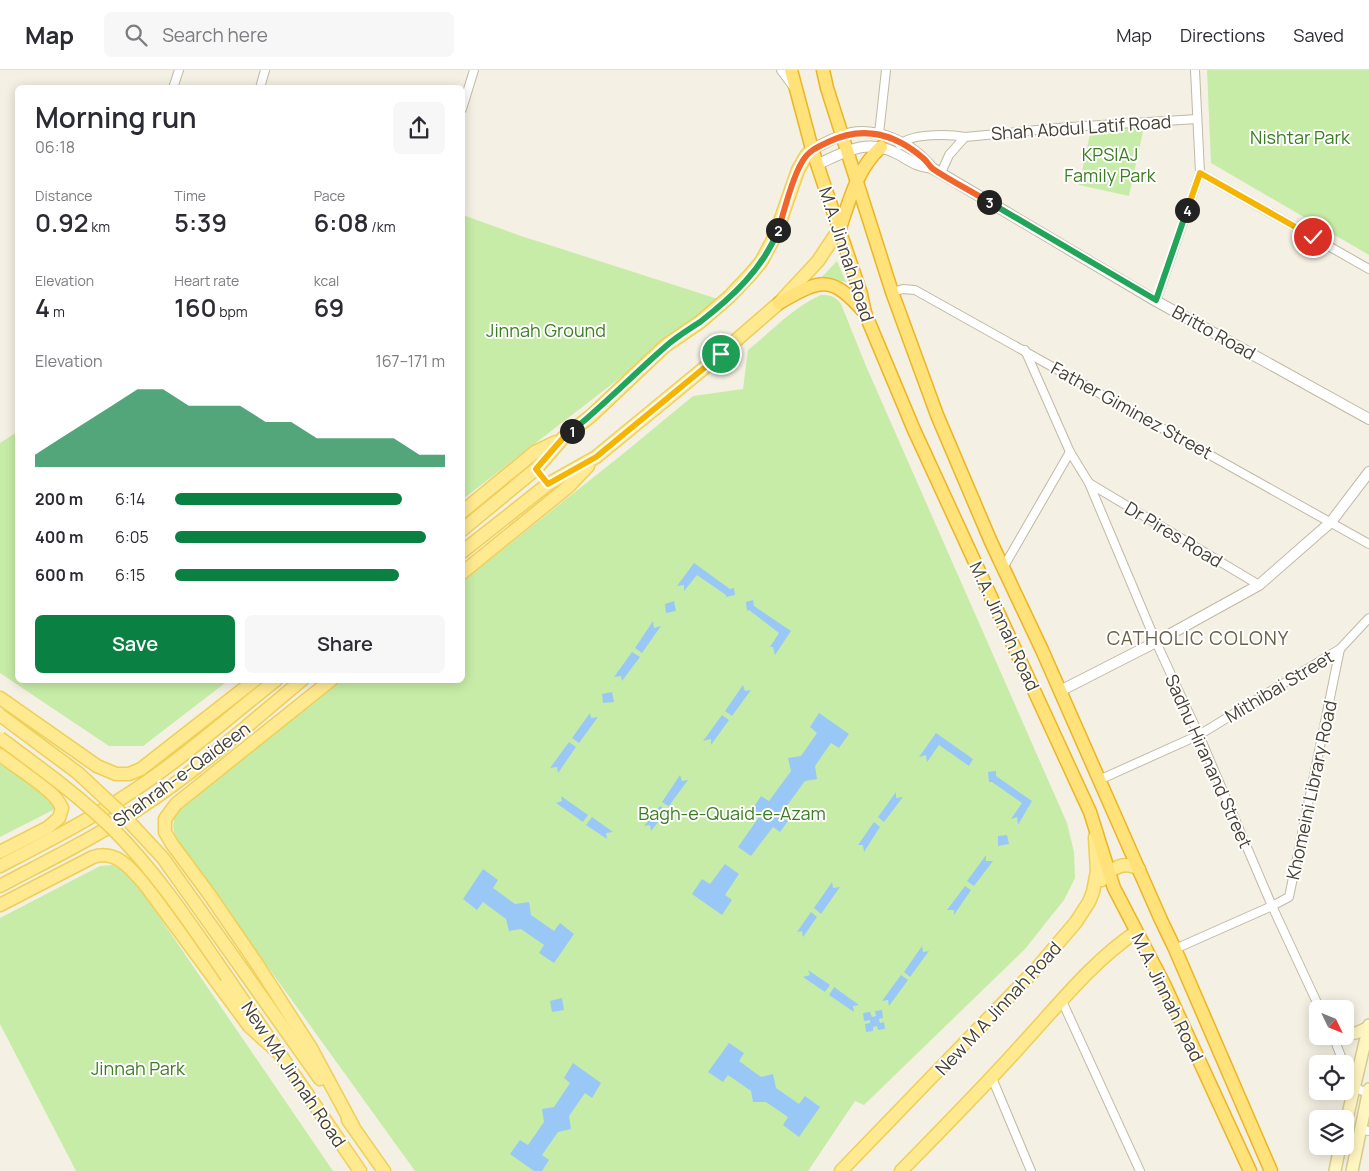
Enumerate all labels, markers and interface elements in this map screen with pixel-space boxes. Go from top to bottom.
search box [104,12,454,57]
text: Map [25,18,74,51]
icon: search [122,21,150,49]
text: Search here [162,22,268,48]
text: Map [1116,23,1152,47]
text: Directions [1180,23,1265,47]
text: Saved [1293,23,1344,47]
text: Morning run [35,98,196,136]
button: share [393,102,445,154]
street label: Shah Abdul Latif Road [990,109,1172,145]
park label: Nishtar Park [1250,125,1351,149]
text: 06:18 [35,136,75,158]
park label: KPSIAJ Family Park [1064,142,1157,187]
street label: M.A. Jinnah Road [814,184,880,324]
text: Distance [35,186,92,205]
text: Time [174,186,206,205]
text: Pace [314,186,345,205]
pin: 3 [976,190,1002,214]
text: 3 [985,193,994,212]
pin: 4 [1174,198,1200,222]
text: 4 [1183,201,1192,220]
text: 0.92 [35,205,88,240]
text: 5:39 [174,205,227,240]
text: 6:08 [314,205,368,240]
pin [1292,216,1334,258]
text: km [88,217,110,236]
text: /km [368,217,396,236]
pin: 2 [766,218,790,242]
text: 2 [774,221,783,240]
icon: check [1299,223,1327,251]
text: Elevation [35,271,94,290]
text: Heart rate [174,271,239,290]
text: kcal [314,271,339,290]
text: 4 [35,290,50,325]
text: 160 [174,290,216,325]
text: 69 [314,290,344,325]
street label: Britto Road [1168,299,1260,365]
text: m [50,302,65,321]
text: bpm [216,302,248,321]
park label: Jinnah Ground [486,318,606,342]
pin [700,333,742,375]
icon: arrive [707,340,735,368]
text: Elevation [35,350,103,372]
text: 167–171 m [375,350,445,372]
street label: Father Giminez Street [1047,356,1217,464]
pin: 1 [560,418,584,444]
text: 1 [569,422,576,441]
text: 200 m [35,488,83,510]
text: 6:14 [115,488,145,510]
street label: Dr Pires Road [1121,495,1227,573]
text: 400 m [35,526,83,548]
text: 6:05 [115,526,149,548]
street label: M.A. Jinnah Road [965,557,1045,695]
text: 600 m [35,564,84,586]
text: 6:15 [115,564,145,586]
button: Save [35,615,235,673]
button: Share [245,615,445,673]
district label: CATHOLIC COLONY [1107,625,1289,651]
street label: Mithibai Street [1220,644,1338,728]
street label: Sadhu Hiranand Street [1160,670,1258,852]
street label: Khomeini Library Road [1280,698,1342,882]
street label: Shahrah-e-Qaideen [107,716,255,832]
park label: Bagh-e-Quaid-e-Azam [638,801,826,825]
street label: M.A. Jinnah Road [1126,929,1210,1065]
street label: New M A Jinnah Road [930,936,1066,1080]
street label: New MA Jinnah Road [236,996,352,1152]
north arrow [1309,1000,1354,1045]
map controls [1309,1000,1354,1155]
button: locate [1309,1055,1354,1100]
park label: Jinnah Park [91,1056,186,1080]
button: layers [1309,1110,1354,1155]

